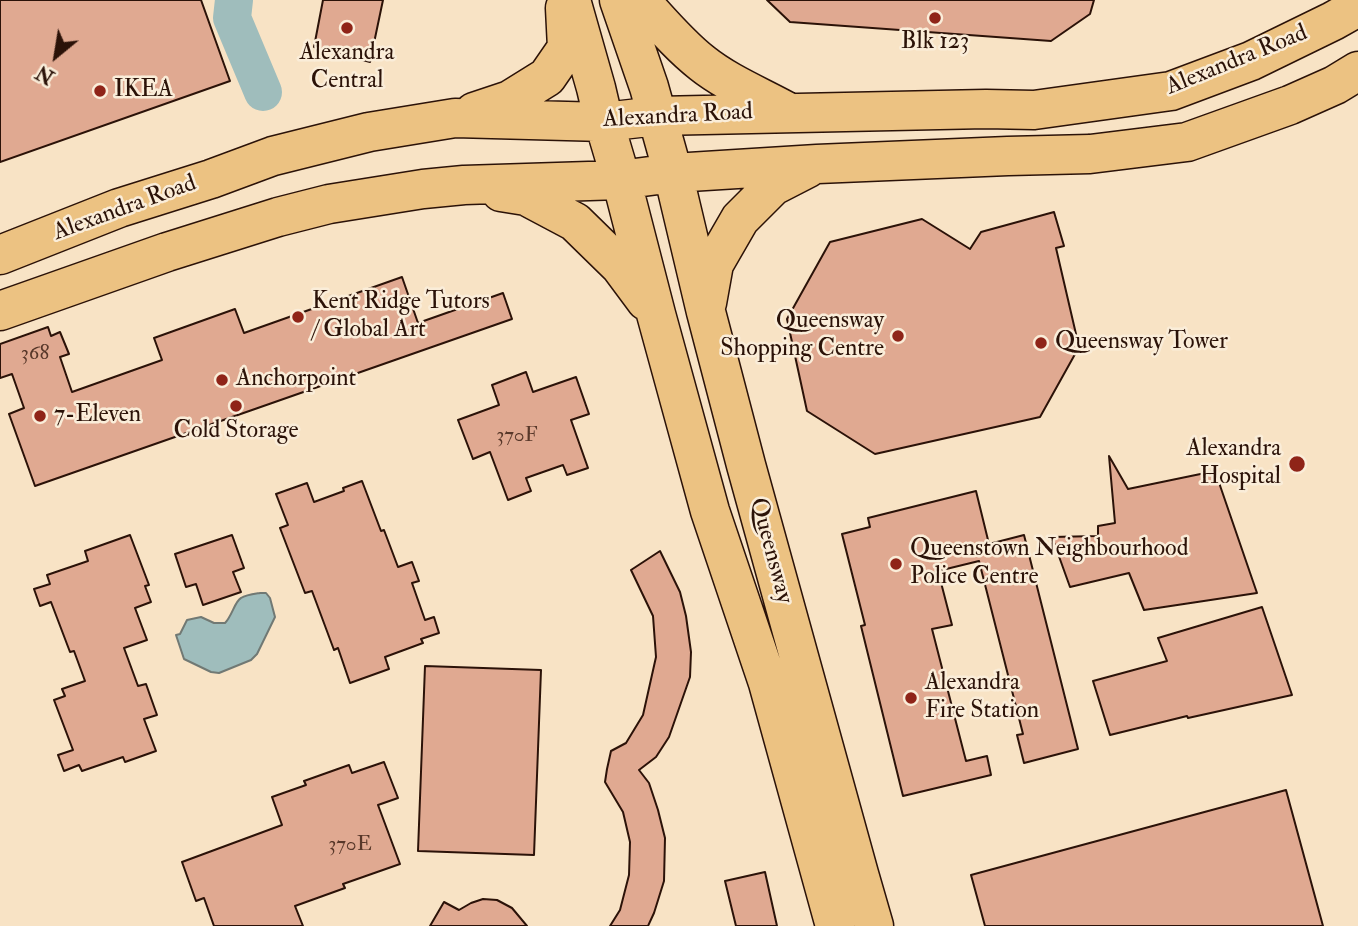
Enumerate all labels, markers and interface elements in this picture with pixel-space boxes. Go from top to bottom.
marker: Blk 123 [927,10,943,26]
marker: Alexandra Central [339,20,355,36]
street label: Alexandra Road [1162,20,1312,102]
north arrow [21,21,91,91]
place label: Blk 123 [901,29,969,57]
place label: Alexandra Central [300,40,394,96]
text: N [32,60,59,89]
place label: IKEA [114,77,173,105]
marker: IKEA [92,83,108,99]
street label: Alexandra Road [602,99,754,135]
street label: Alexandra Road [50,170,200,248]
place label: Kent Ridge Tutors / Global Art [312,289,490,345]
place label: Queensway Shopping Centre [720,308,884,364]
marker: Kent Ridge Tutors / Global Art [290,309,306,325]
marker: Queensway Shopping Centre [890,328,906,344]
place label: Queensway Tower [1055,329,1228,357]
marker: Queensway Tower [1033,335,1049,351]
house number: 368 [21,341,49,367]
place label: Anchorpoint [236,366,356,394]
marker: Anchorpoint [214,372,230,388]
marker: Cold Storage [228,398,244,414]
place label: 7-Eleven [54,402,141,430]
marker: 7-Eleven [32,408,48,424]
place label: Cold Storage [173,418,299,446]
house number: 370F [496,423,538,449]
place label: Alexandra Hospital [1186,436,1281,492]
marker: Alexandra Hospital [1287,454,1307,474]
street label: Queensway [742,495,798,607]
place label: Queenstown Neighbourhood Police Centre [910,536,1188,592]
marker: Queenstown Neighbourhood Police Centre [888,556,904,572]
place label: Alexandra Fire Station [925,670,1039,726]
marker: Alexandra Fire Station [903,690,919,706]
house number: 370E [328,832,372,858]

